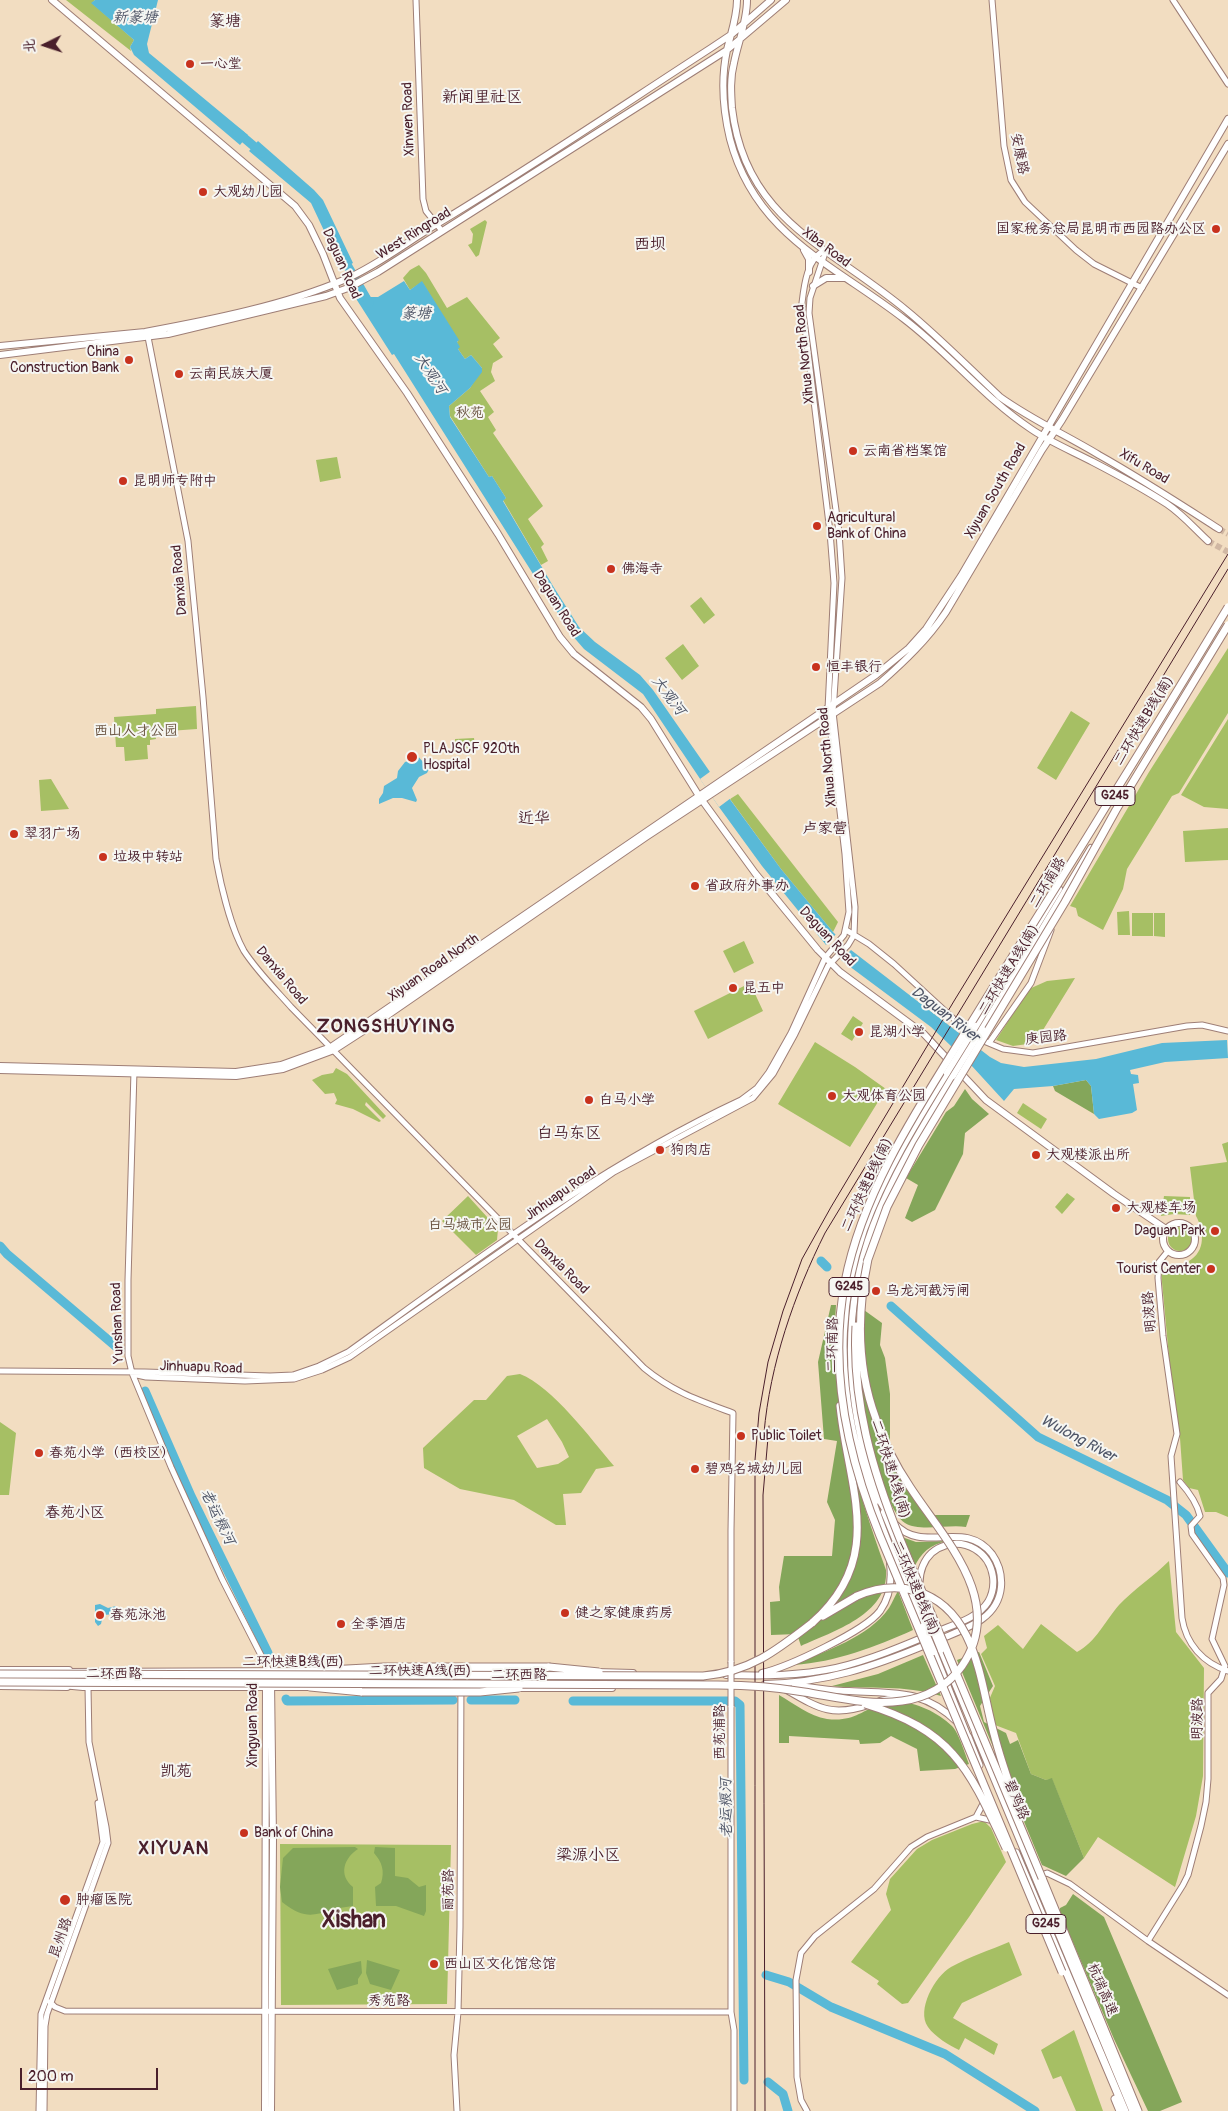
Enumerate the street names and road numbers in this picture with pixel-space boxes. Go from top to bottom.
street label: Xinwen Road [399,82,419,156]
street label: 安康路 [1007,132,1031,176]
street label: West Ringroad [374,204,454,264]
street label: Xiba Road [799,224,853,272]
street label: Daguan Road [318,226,364,302]
street label: Xihua North Road [791,303,819,405]
street label: Xiyuan South Road [962,440,1030,542]
street label: Xifu Road [1116,446,1172,488]
street label: Danxia Road [169,544,191,616]
street label: Daguan Road [529,568,583,640]
street label: 二环快速B线(南) [1111,673,1177,769]
street label: Xihua North Road [815,707,841,807]
road number: G245 [1095,786,1135,806]
street label: 二环南路 [1026,855,1070,911]
street label: Daguan Road [795,904,859,970]
street label: 二环快速A线(南) [975,922,1043,1018]
street label: Xiyuan Road North [385,931,483,1005]
street label: Danxia Road [252,943,310,1009]
street label: 庚园路 [1024,1027,1068,1049]
street label: 二环快速B线(南) [838,1136,896,1234]
street label: Jinhuapu Road [522,1163,600,1225]
street label: Danxia Road [530,1236,592,1298]
road number: G245 [829,1277,869,1296]
street label: Yunshan Road [108,1282,128,1364]
street label: 明波路 [1140,1290,1160,1334]
street label: 二环南路 [824,1317,842,1373]
street label: Jinhuapu Road [159,1358,243,1378]
street label: 二环快速A线(南) [867,1418,913,1520]
street label: 二环快速B线(南) [887,1538,943,1638]
street label: 二环快速B线(西) [242,1654,344,1670]
street label: 二环快速A线(西) [369,1663,471,1679]
street label: 二环西路 [86,1666,142,1682]
street label: 二环西路 [491,1667,547,1683]
street label: Xingyuan Road [245,1683,261,1767]
street label: 明波路 [1189,1698,1207,1740]
street label: 西苑浦路 [712,1704,728,1760]
street label: 碧鸡路 [1000,1777,1032,1823]
street label: 丽苑路 [440,1869,458,1911]
street label: 昆州路 [46,1915,76,1961]
road number: G245 [1026,1915,1066,1934]
street label: 杭瑞高速 [1083,1961,1121,2019]
street label: 秀苑路 [368,1993,410,2009]

